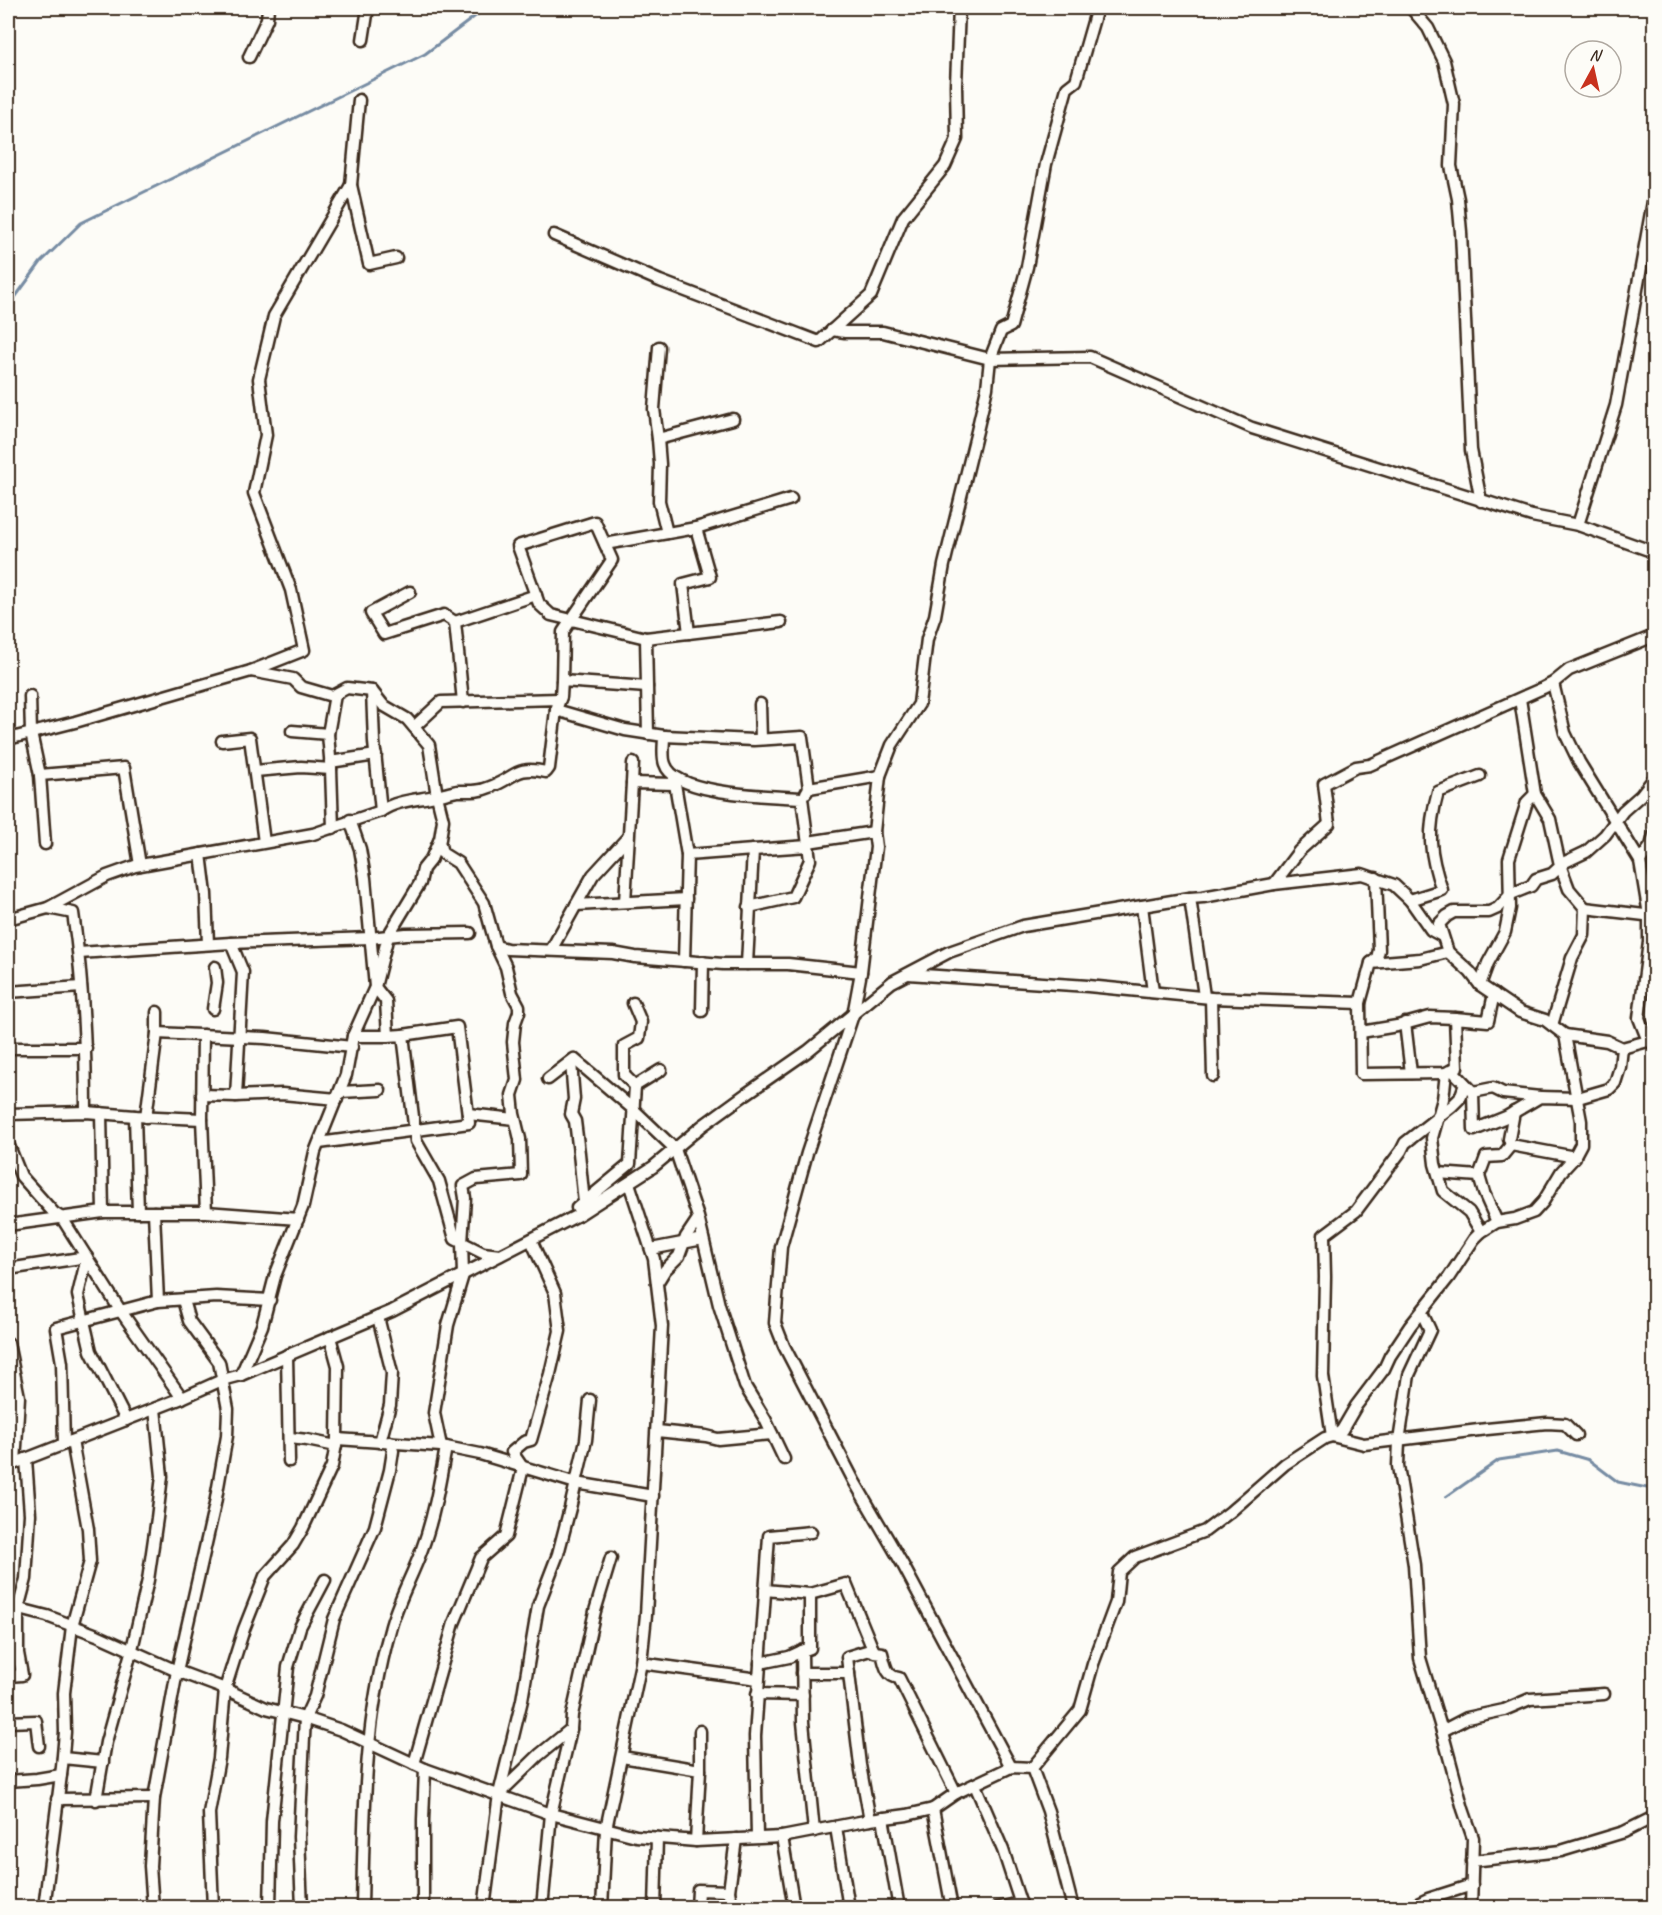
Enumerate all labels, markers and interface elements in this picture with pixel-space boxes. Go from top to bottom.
north arrow [1563,39,1623,99]
text: N [1589,45,1604,66]

